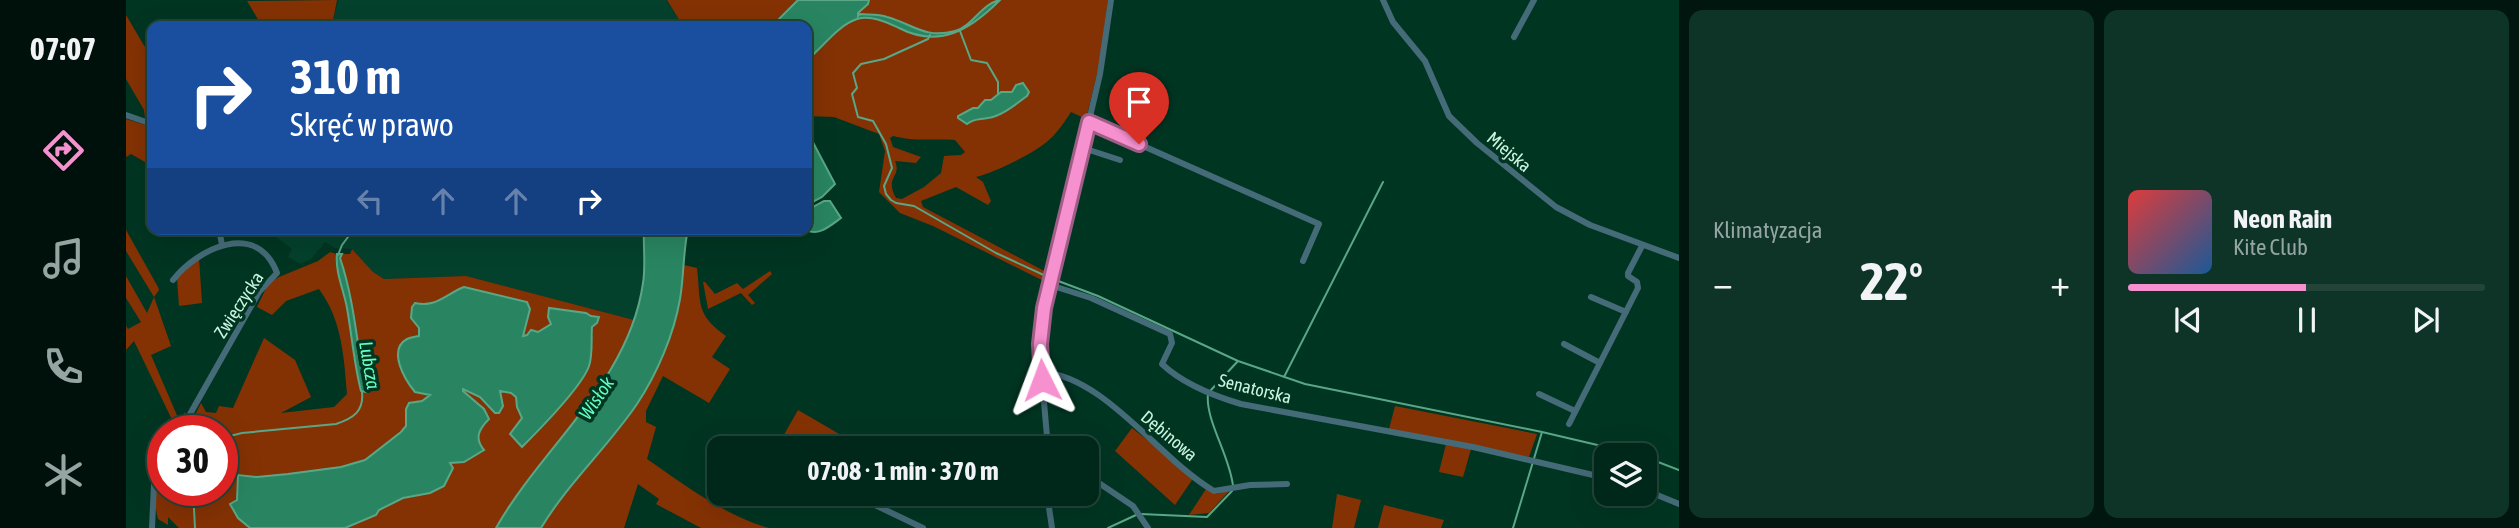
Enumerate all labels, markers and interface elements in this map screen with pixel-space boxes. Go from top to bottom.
text: 07:07 [30,30,96,67]
text: 310 m [290,48,401,104]
icon: right [175,49,266,140]
pin [1109,72,1169,144]
icon: arrive [1120,83,1158,121]
text: Skręć w prawo [290,106,454,143]
icon: directions [39,126,88,175]
street label: Miejska [1483,127,1536,176]
icon: left [351,182,389,220]
icon: ahead [424,182,462,220]
icon: ahead [497,182,535,220]
icon: right [570,182,608,220]
text: Neon Rain [2233,204,2332,234]
text: Klimatyzacja [1713,217,1822,243]
icon: music [39,234,88,283]
text: Kite Club [2233,234,2308,260]
text: 22° [1860,251,1923,311]
text: − [1713,261,1733,304]
text: + [2050,261,2070,304]
street label: Zwięczycka [210,268,268,342]
icon: previous [2169,301,2207,339]
icon: pause [2288,301,2326,339]
icon: next [2407,301,2445,339]
water label: Lubcza [355,339,385,391]
icon: phone [39,342,88,391]
position arrow [1005,343,1079,417]
street label: Senatorska [1217,369,1294,408]
water label: Wisłok [574,372,619,424]
street label: Dębinowa [1137,406,1202,465]
speed limit sign: 30 [147,415,238,506]
map controls [1594,443,1657,506]
button: layers [1594,443,1657,506]
icon: climate [39,450,88,499]
text: 07:08 · 1 min · 370 m [807,456,999,486]

